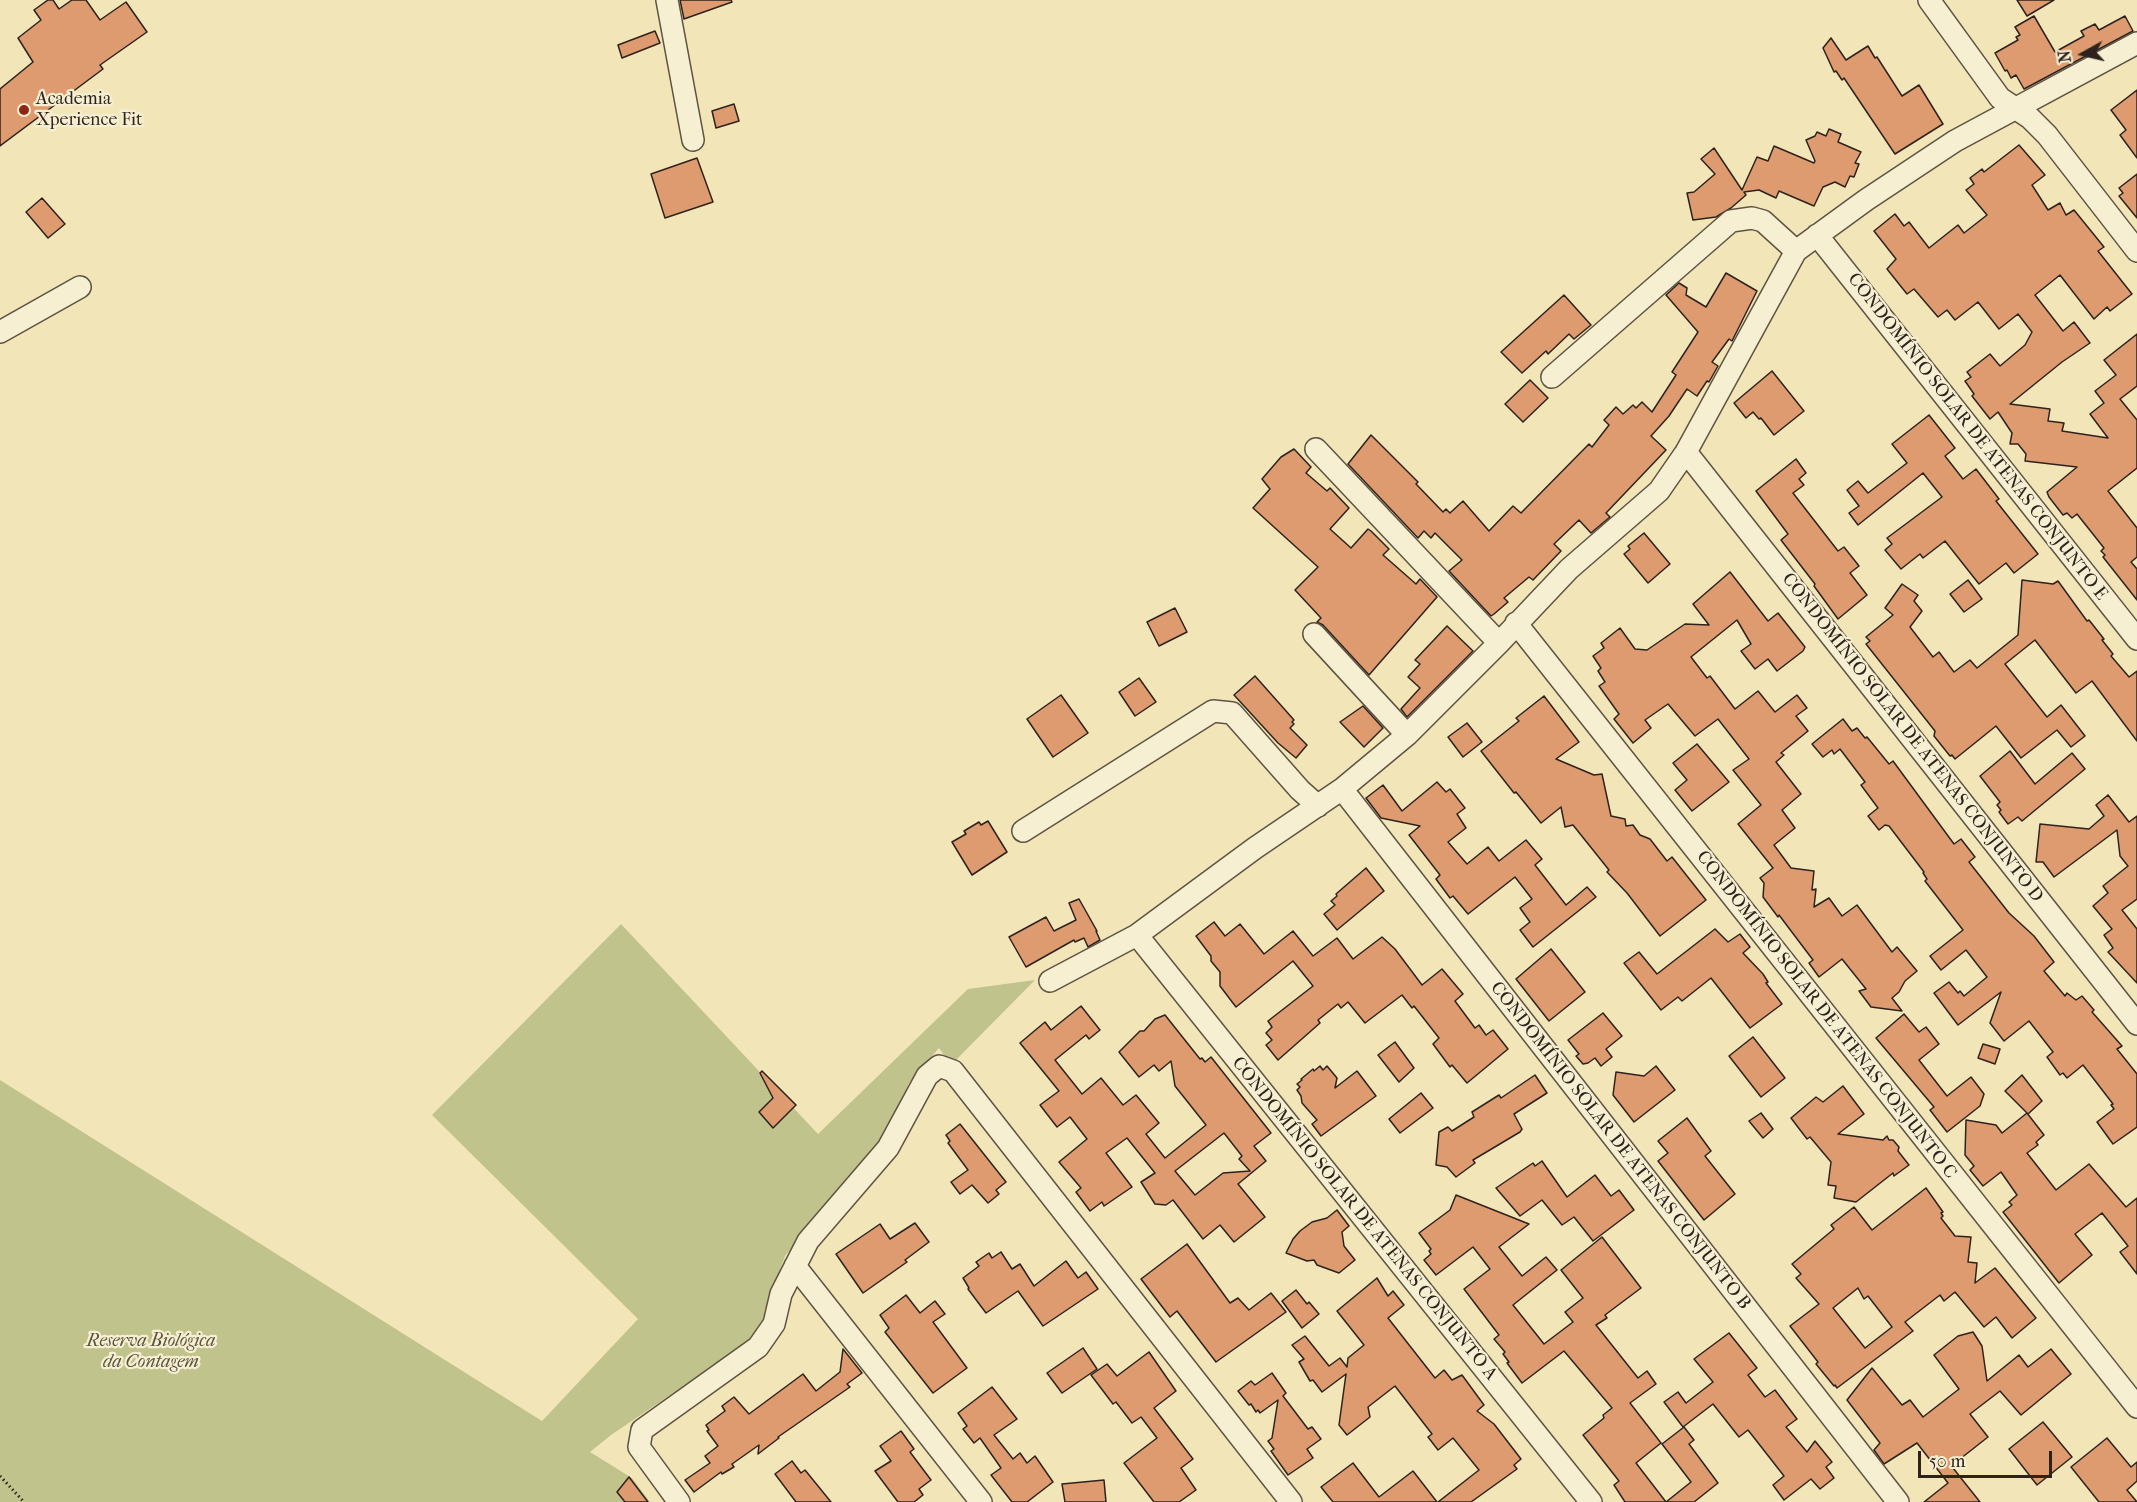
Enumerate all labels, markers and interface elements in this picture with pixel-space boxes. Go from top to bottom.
north arrow [2053,24,2113,84]
text: N [2054,49,2075,64]
place label: Academia Xperience Fit [36,89,142,132]
marker: Academia Xperience Fit [17,103,31,117]
street label: CONDOMÍNIO SOLAR DE ATENAS CONJUNTO E [1843,269,2111,605]
street label: CONDOMÍNIO SOLAR DE ATENAS CONJUNTO D [1777,569,2047,907]
street label: CONDOMÍNIO SOLAR DE ATENAS CONJUNTO C [1691,847,1961,1183]
street label: CONDOMÍNIO SOLAR DE ATENAS CONJUNTO B [1485,978,1755,1314]
street label: CONDOMÍNIO SOLAR DE ATENAS CONJUNTO A [1227,1053,1501,1385]
park label: Reserva Biológica da Contagem [86,1331,216,1374]
scale bar [1921,1439,2054,1477]
text: 50 m [1929,1451,1965,1472]

